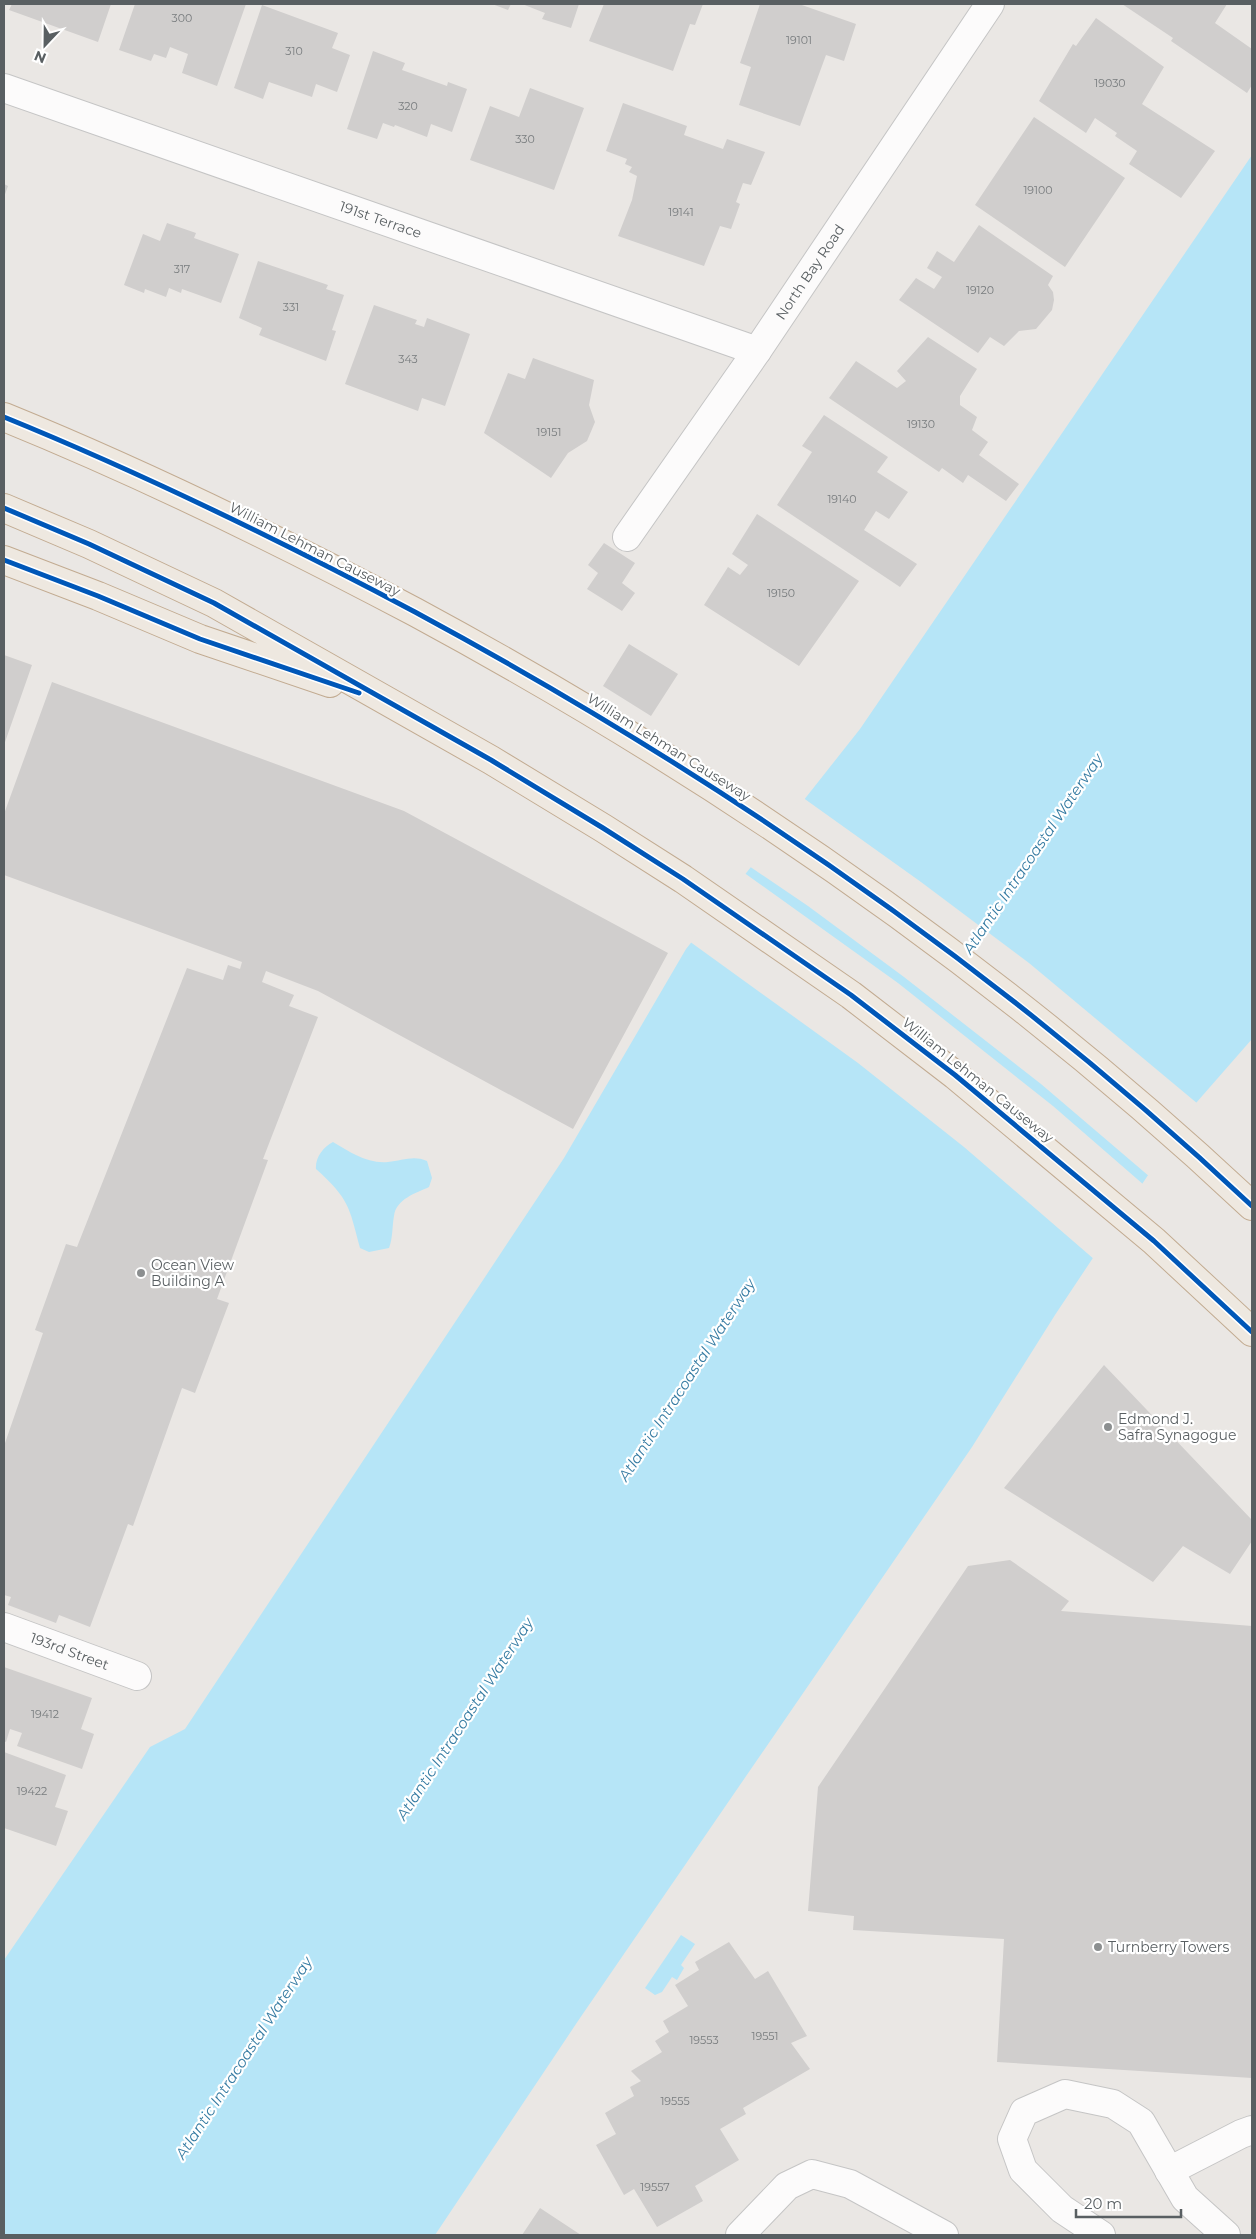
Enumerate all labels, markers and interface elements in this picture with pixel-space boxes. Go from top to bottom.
house number: 300 [172,11,192,25]
north arrow [20,20,70,70]
house number: 19101 [786,33,812,47]
house number: 310 [285,44,303,58]
text: N [32,47,49,68]
house number: 19030 [1094,76,1126,90]
house number: 320 [398,99,418,113]
house number: 330 [515,132,535,146]
house number: 19100 [1023,183,1053,197]
street label: 191st Terrace [337,197,424,242]
house number: 19141 [668,205,694,219]
street label: North Bay Road [772,221,848,323]
house number: 317 [174,262,190,276]
house number: 19120 [966,283,994,297]
house number: 331 [283,300,299,314]
house number: 343 [398,352,418,366]
house number: 19130 [907,417,935,431]
house number: 19151 [537,425,561,439]
house number: 19140 [827,492,857,506]
street label: William Lehman Causeway [226,498,404,600]
house number: 19150 [767,586,795,600]
street label: William Lehman Causeway [584,689,755,805]
water label: Atlantic Intracoastal Waterway [958,749,1107,958]
street label: William Lehman Causeway [899,1013,1058,1147]
place label: Ocean View Building A [151,1256,235,1290]
marker: Ocean View Building A [135,1267,147,1279]
water label: Atlantic Intracoastal Waterway [613,1274,760,1485]
place label: Edmond J. Safra Synagogue [1118,1410,1236,1444]
marker: Edmond J. Safra Synagogue [1102,1421,1114,1433]
water label: Atlantic Intracoastal Waterway [391,1613,538,1824]
street label: 193rd Street [28,1629,112,1674]
house number: 19412 [31,1707,59,1721]
house number: 19422 [17,1784,47,1798]
place label: Turnberry Towers [1108,1938,1229,1956]
marker: Turnberry Towers [1092,1941,1104,1953]
water label: Atlantic Intracoastal Waterway [170,1952,317,2163]
house number: 19551 [751,2029,779,2043]
house number: 19553 [689,2033,719,2047]
house number: 19555 [660,2094,690,2108]
house number: 19557 [640,2180,670,2194]
scale bar [1076,2186,1181,2218]
text: 20 m [1084,2194,1122,2213]

